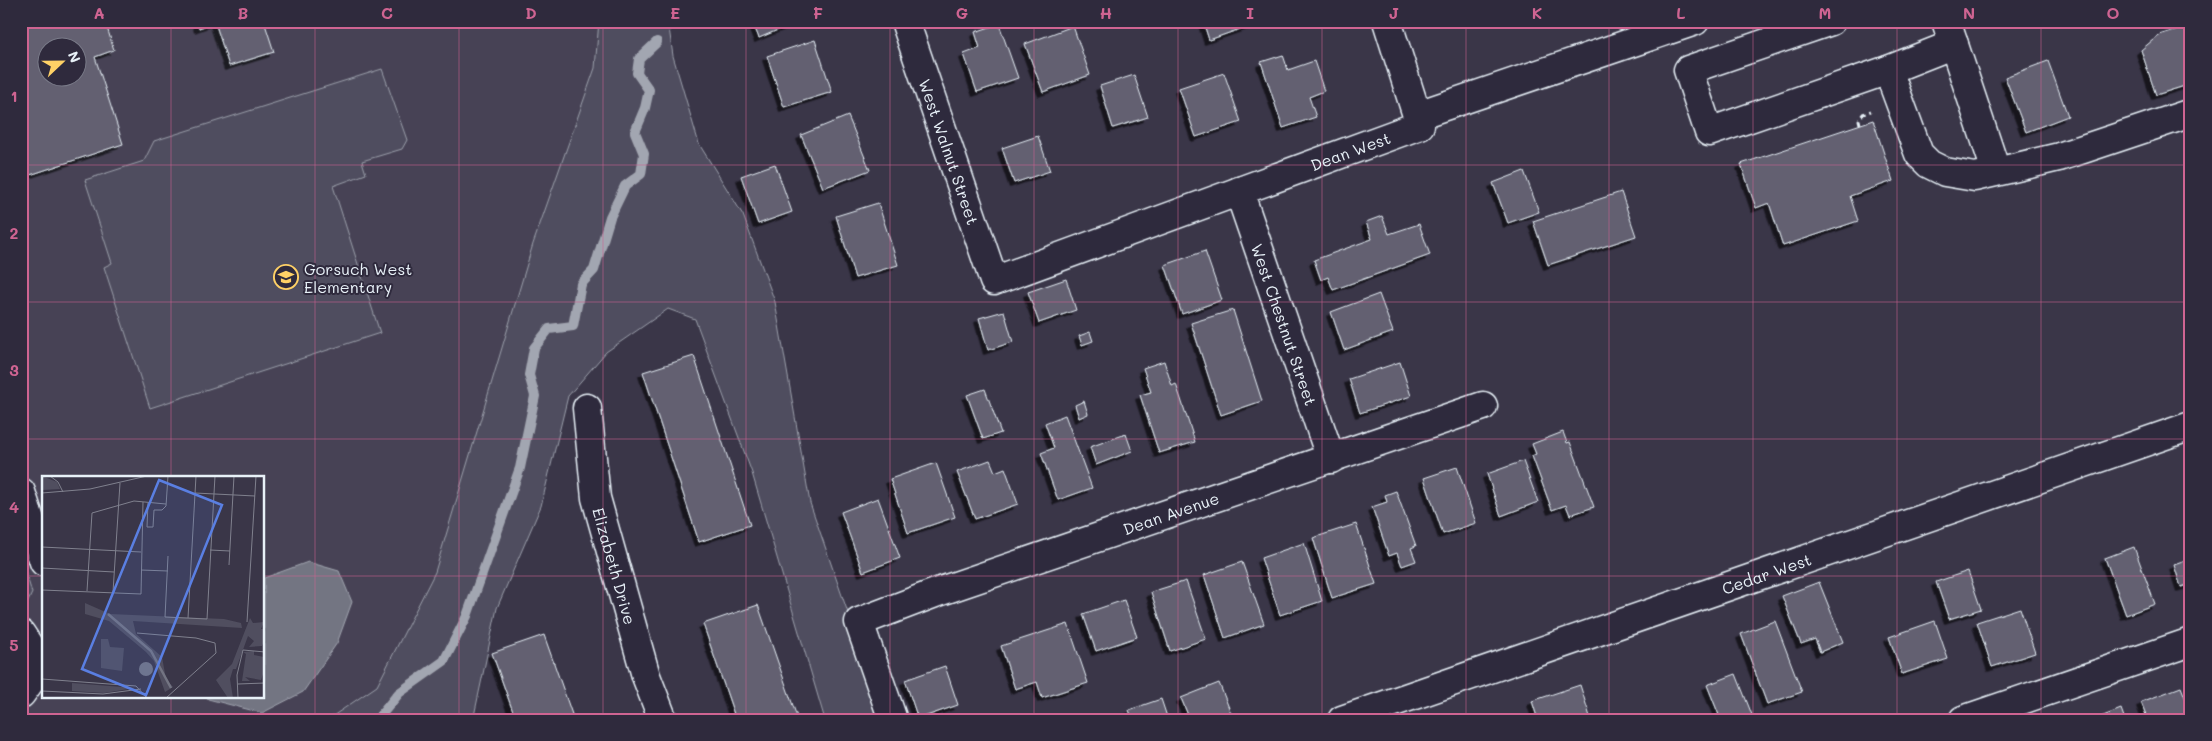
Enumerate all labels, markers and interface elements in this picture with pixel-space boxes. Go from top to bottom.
text: A [93,2,105,23]
text: B [238,2,248,23]
text: C [381,2,393,23]
text: D [525,2,537,23]
text: E [670,2,680,23]
text: F [813,2,823,23]
text: G [956,2,968,23]
text: H [1100,2,1112,23]
text: I [1246,2,1254,23]
text: J [1389,2,1399,23]
text: K [1532,2,1542,23]
text: L [1676,2,1686,23]
text: M [1819,2,1831,23]
text: N [1963,2,1975,23]
text: O [2107,2,2120,23]
north arrow [38,38,88,88]
text: N [64,48,85,65]
street label: West Walnut Street [915,76,984,227]
text: 1 [10,85,18,106]
street label: Dean West [1307,126,1393,175]
text: 2 [10,222,19,243]
street label: West Chestnut Street [1247,241,1322,408]
place label: Gorsuch West Elementary [304,258,412,297]
school or university icon: Gorsuch West Elementary [273,264,299,290]
text: 3 [9,359,19,380]
inset map [42,476,265,698]
street label: Dean Avenue [1120,486,1221,539]
text: 4 [9,496,19,517]
street label: Elizabeth Drive [589,505,641,627]
street label: Cedar West [1719,548,1814,598]
text: 5 [9,634,19,655]

